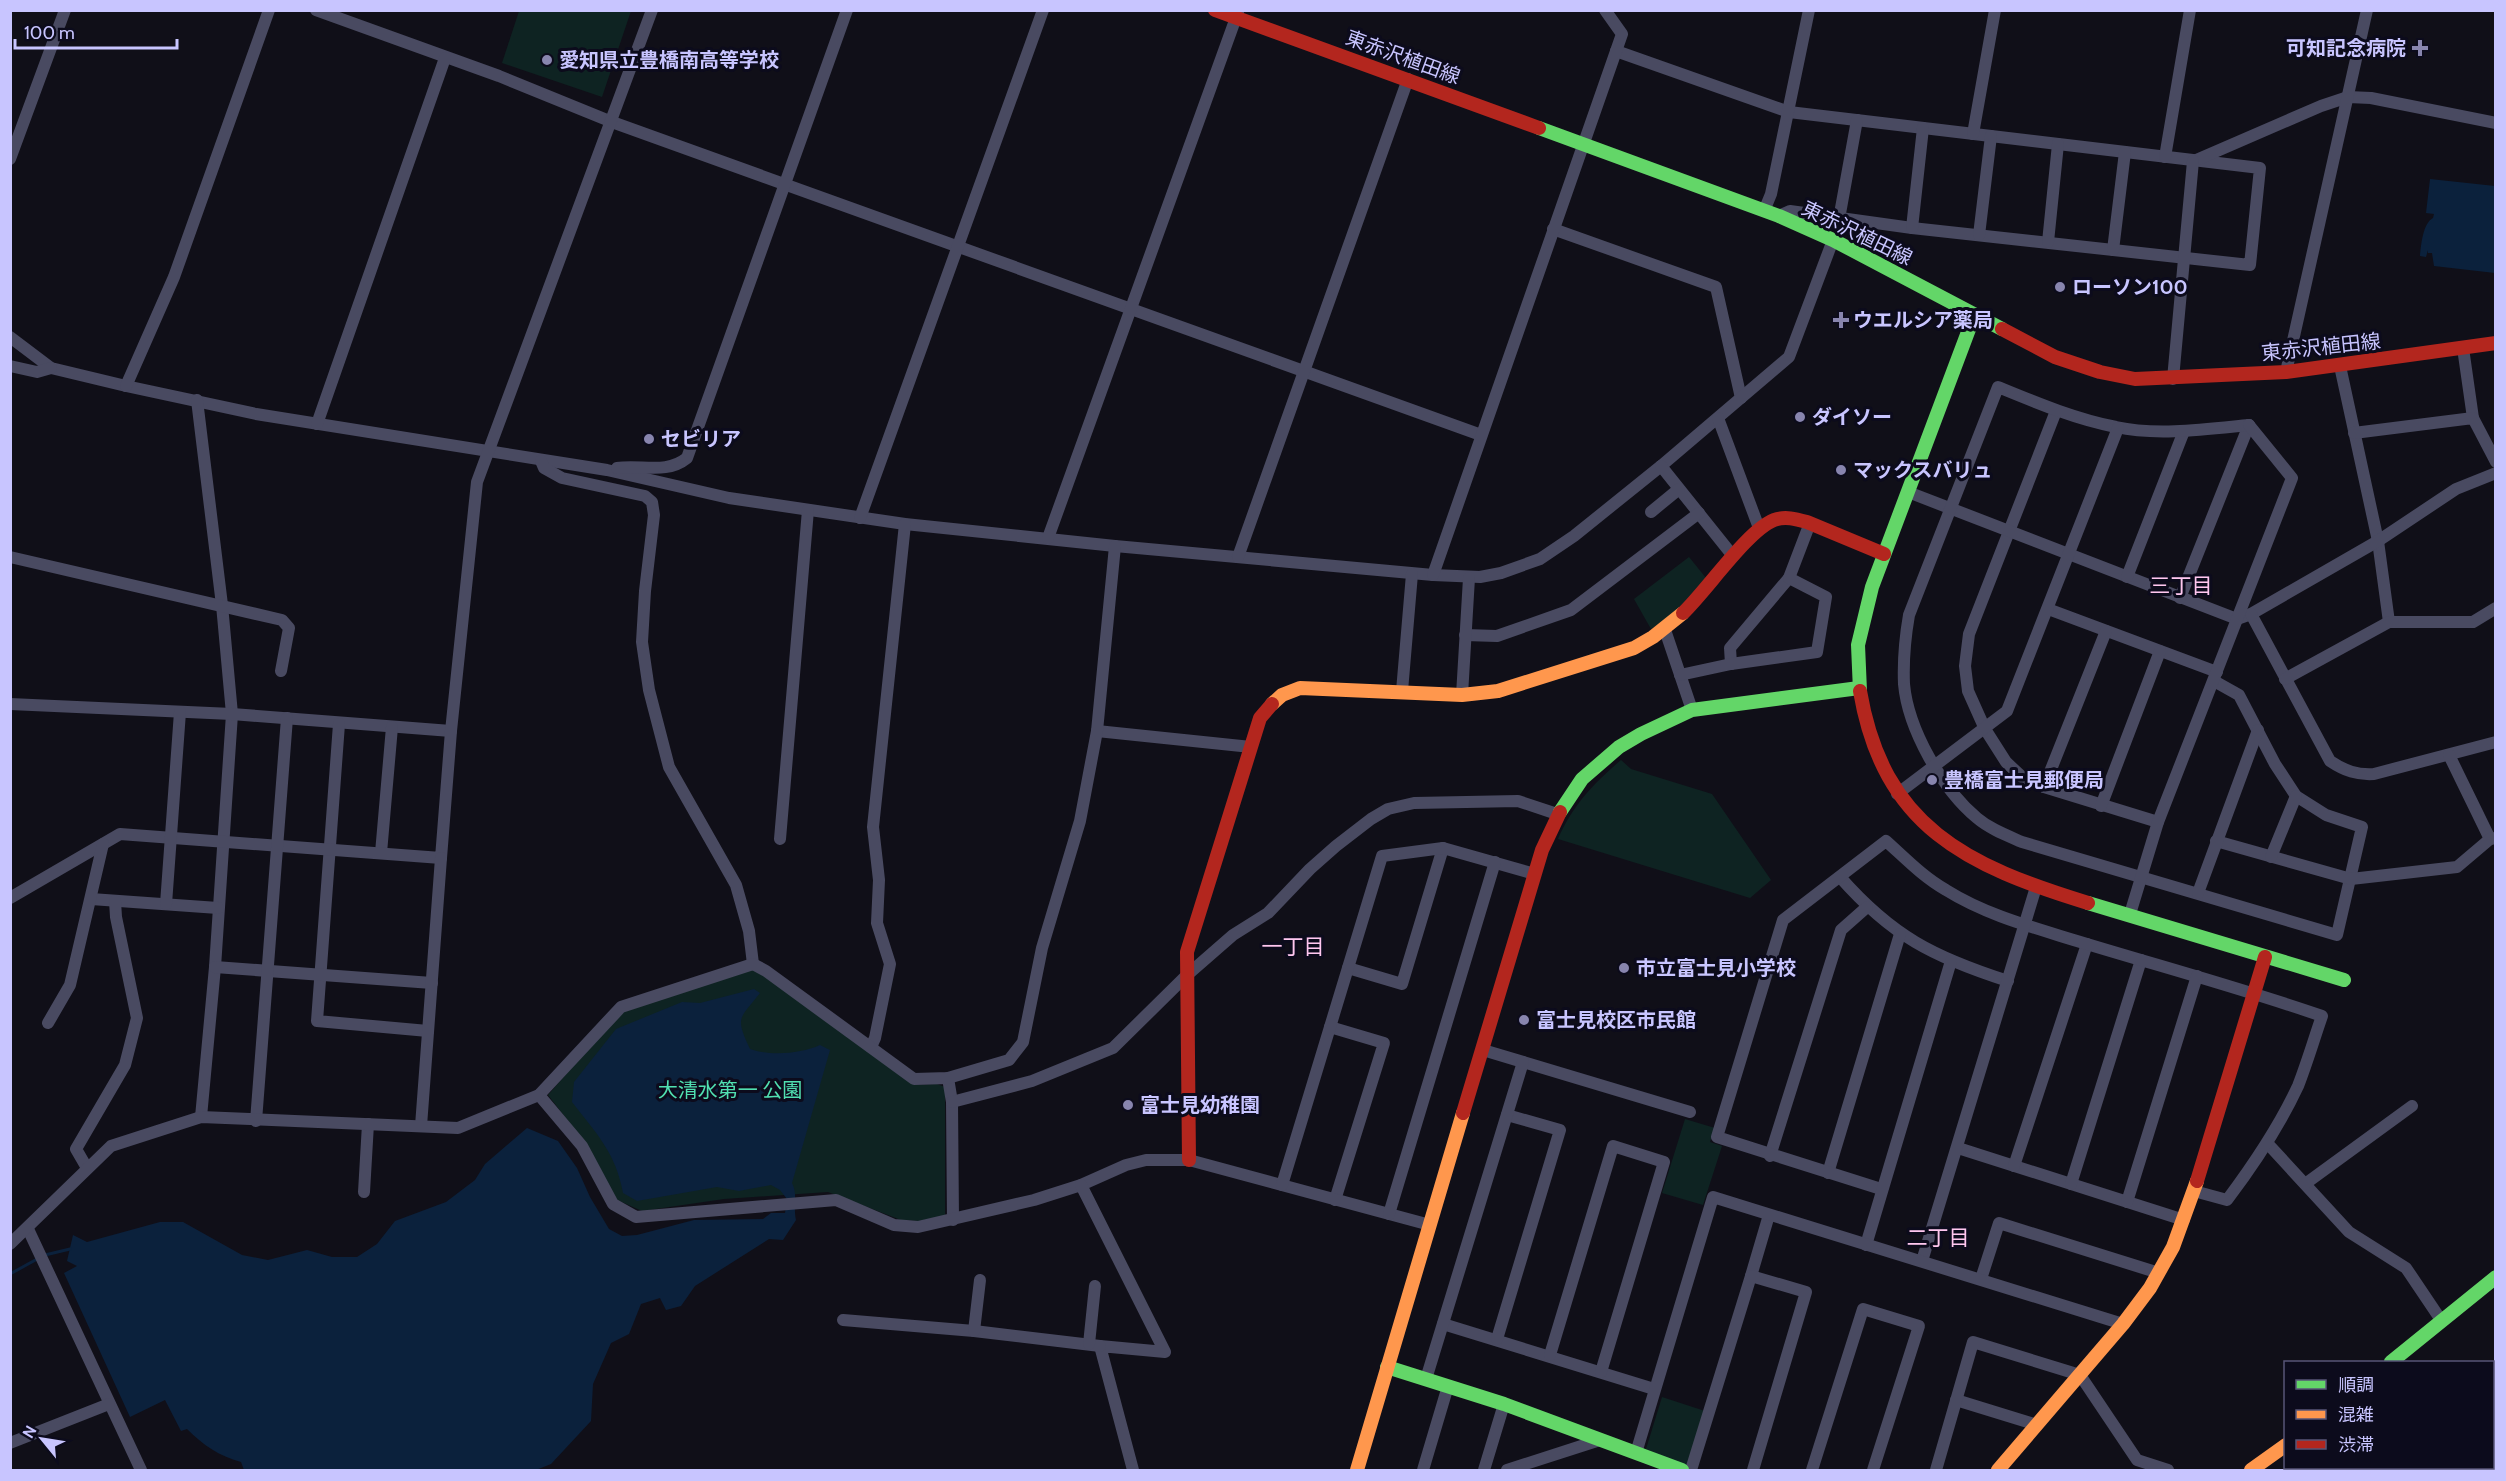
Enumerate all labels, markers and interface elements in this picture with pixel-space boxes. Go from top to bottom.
scale bar [15,12,177,50]
text: 100 m [24,22,75,44]
street label: 東赤沢植田線 [1343,25,1463,89]
place label: 可知記念病院 [2286,36,2406,60]
marker: 可知記念病院 [2411,39,2429,57]
place label: 愛知県立豊橋南高等学校 [559,48,779,72]
marker: 愛知県立豊橋南高等学校 [540,53,554,67]
street label: 東赤沢植田線 [1798,196,1916,270]
place label: ローソン100 [2072,275,2188,299]
marker: ローソン100 [2053,280,2067,294]
place label: ウエルシア薬局 [1853,308,1993,332]
marker: ウエルシア薬局 [1834,313,1848,327]
street label: 東赤沢植田線 [2260,329,2382,365]
place label: ダイソー [1812,405,1892,429]
marker: ダイソー [1793,410,1807,424]
place label: セビリア [661,427,741,451]
marker: セビリア [642,432,656,446]
place label: マックスバリュ [1853,458,1992,482]
marker: マックスバリュ [1834,463,1848,477]
district label: 三丁目 [2150,573,2213,598]
place label: 豊橋富士見郵便局 [1944,768,2104,792]
marker: 豊橋富士見郵便局 [1925,773,1939,787]
district label: 一丁目 [1262,934,1325,959]
place label: 市立富士見小学校 [1636,956,1796,980]
marker: 市立富士見小学校 [1617,961,1631,975]
place label: 富士見校区市民館 [1536,1008,1696,1032]
marker: 富士見校区市民館 [1517,1013,1531,1027]
park label: 大清水第一 公園 [658,1078,802,1102]
place label: 富士見幼稚園 [1140,1093,1260,1117]
marker: 富士見幼稚園 [1121,1098,1135,1112]
district label: 二丁目 [1907,1225,1970,1250]
legend [2284,1361,2494,1469]
text: 順調 [2338,1374,2374,1396]
text: 混雑 [2338,1404,2374,1426]
north arrow [12,1409,72,1469]
text: N [18,1422,40,1441]
text: 渋滞 [2338,1434,2374,1456]

